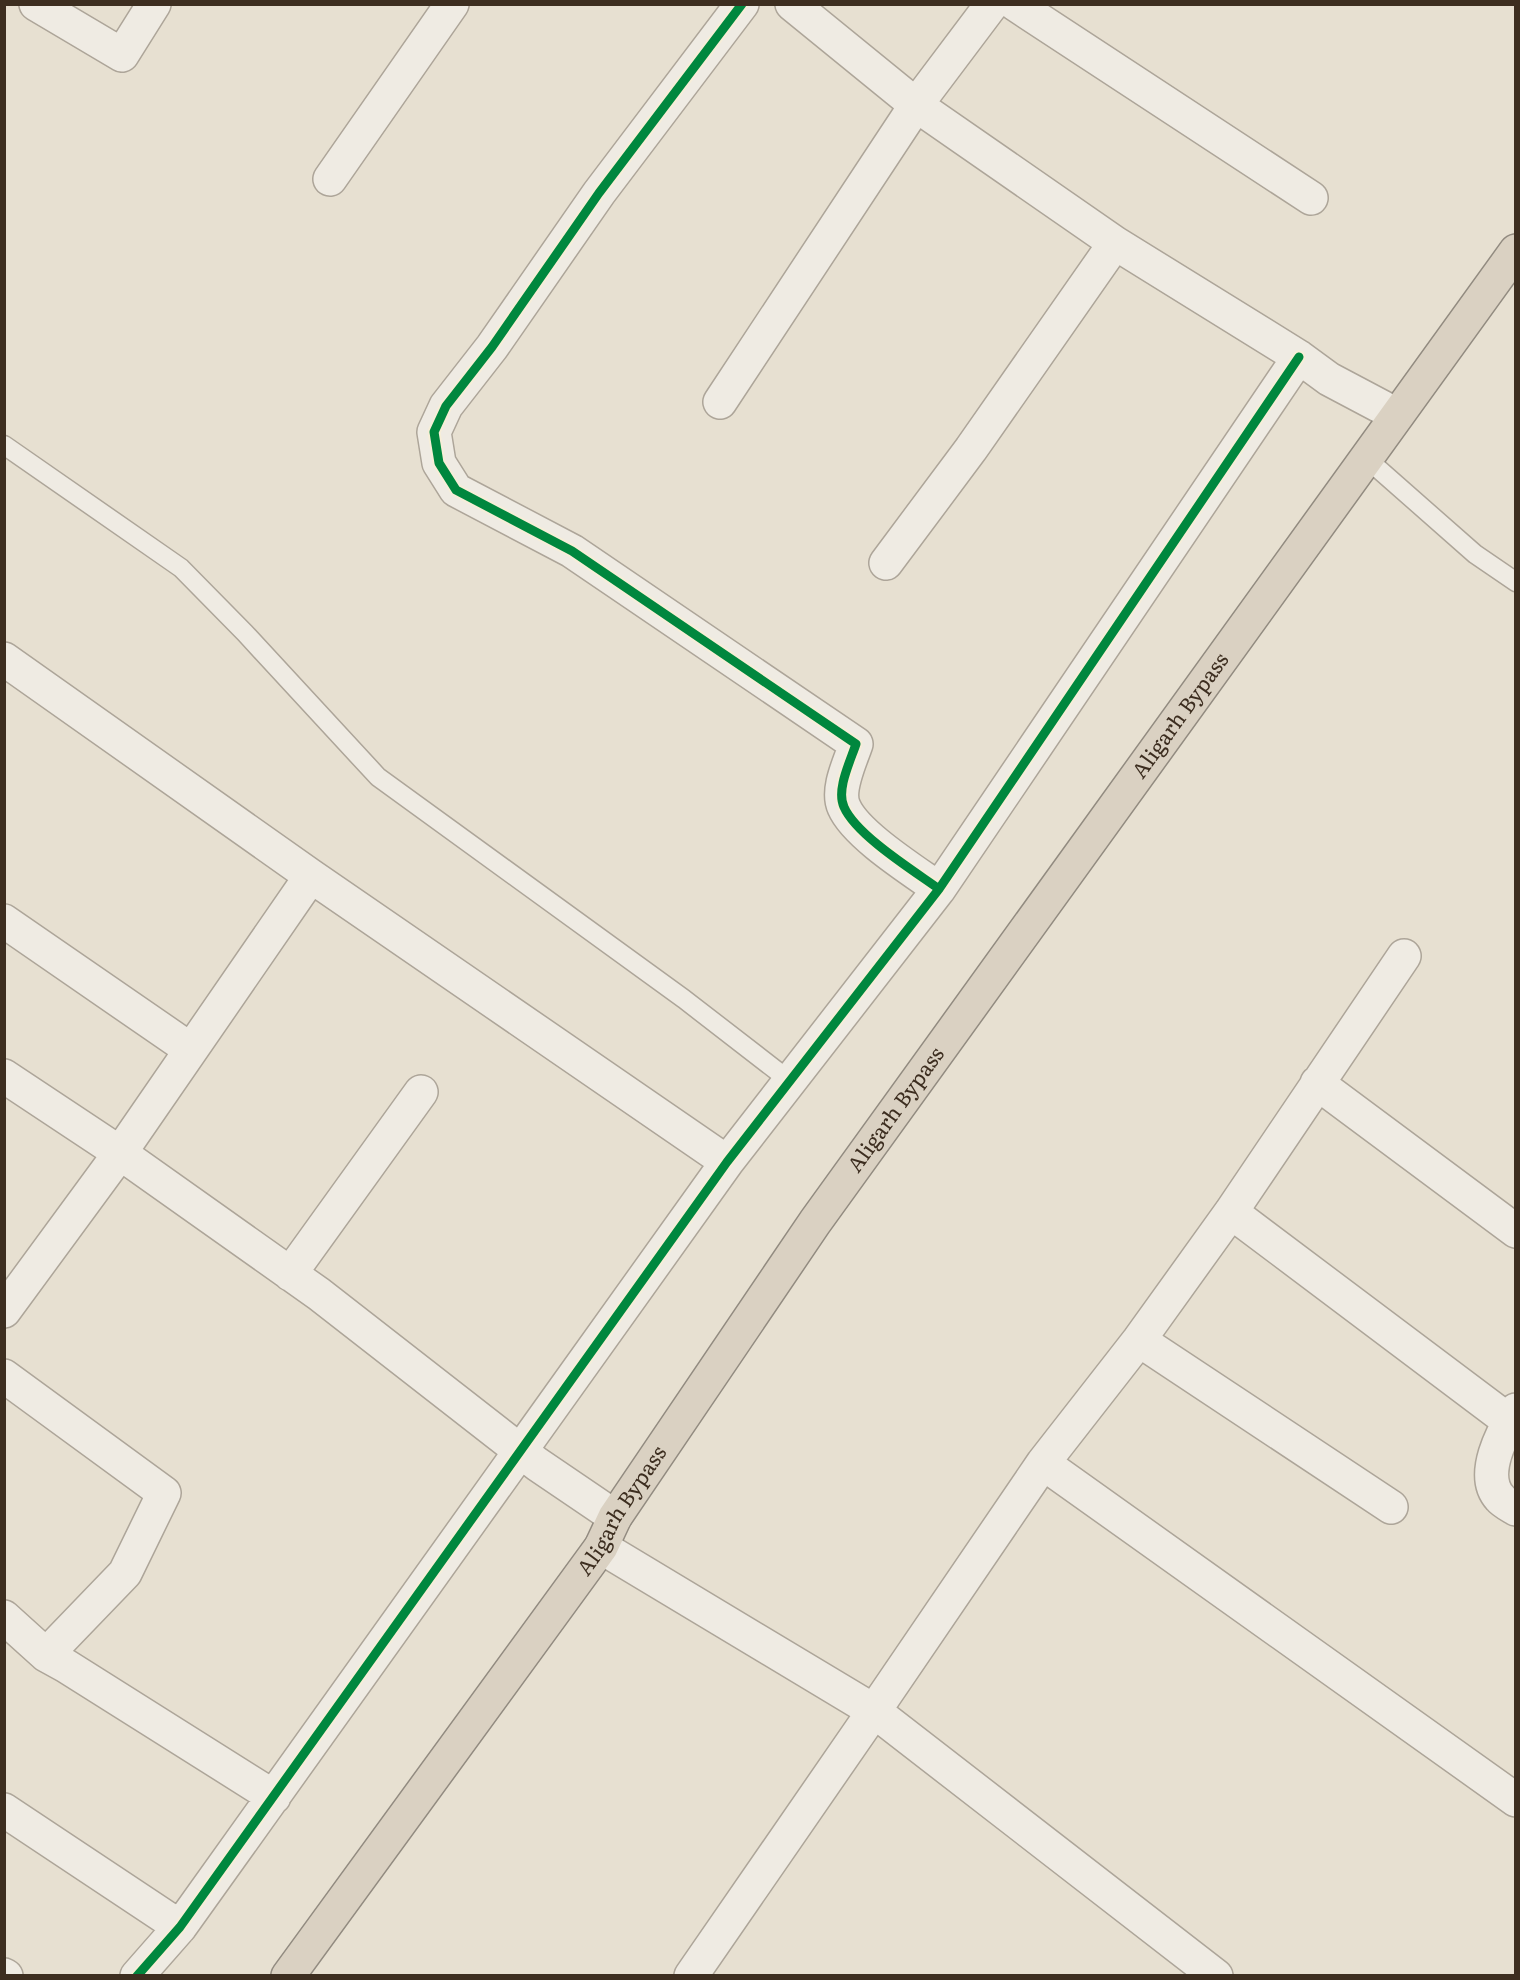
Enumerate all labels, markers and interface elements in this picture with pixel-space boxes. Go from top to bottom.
street label: Aligarh Bypass [1122,645,1234,783]
street label: Aligarh Bypass [838,1039,950,1178]
street label: Aligarh Bypass [567,1438,672,1581]

